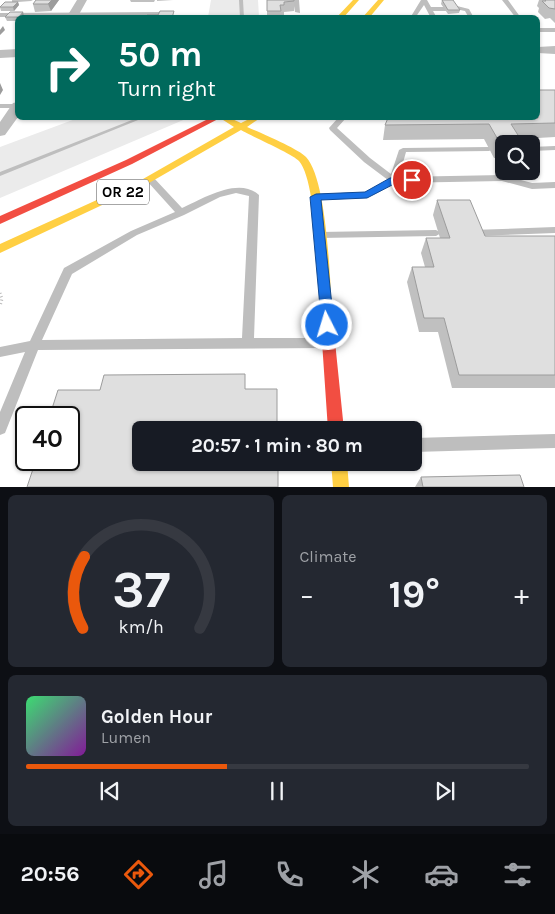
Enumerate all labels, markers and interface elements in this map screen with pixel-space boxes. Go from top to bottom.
text: 50 m [118,34,203,75]
icon: right [35,35,100,100]
text: Turn right [118,76,216,102]
map controls [495,135,540,180]
button: search [495,135,540,180]
pin [391,159,433,201]
icon: arrive [398,166,426,194]
road number: OR 22 [97,180,149,204]
position arrow [300,298,352,350]
speed limit sign: 40 [15,406,80,471]
text: 20:57 · 1 min · 80 m [191,435,363,457]
text: Climate [300,547,357,566]
text: 37 [112,559,170,620]
text: 19° [389,572,440,617]
text: − [300,578,314,611]
text: + [514,578,529,611]
text: km/h [118,617,163,638]
text: Golden Hour [101,706,212,728]
text: Lumen [101,728,151,747]
icon: previous [96,777,124,805]
icon: pause [263,777,291,805]
icon: next [431,777,459,805]
icon: directions [121,857,156,892]
icon: music [196,857,231,892]
icon: phone [272,857,307,892]
icon: climate [348,857,383,892]
icon: car [424,857,459,892]
icon: filters [500,857,535,892]
text: 20:56 [20,861,80,887]

